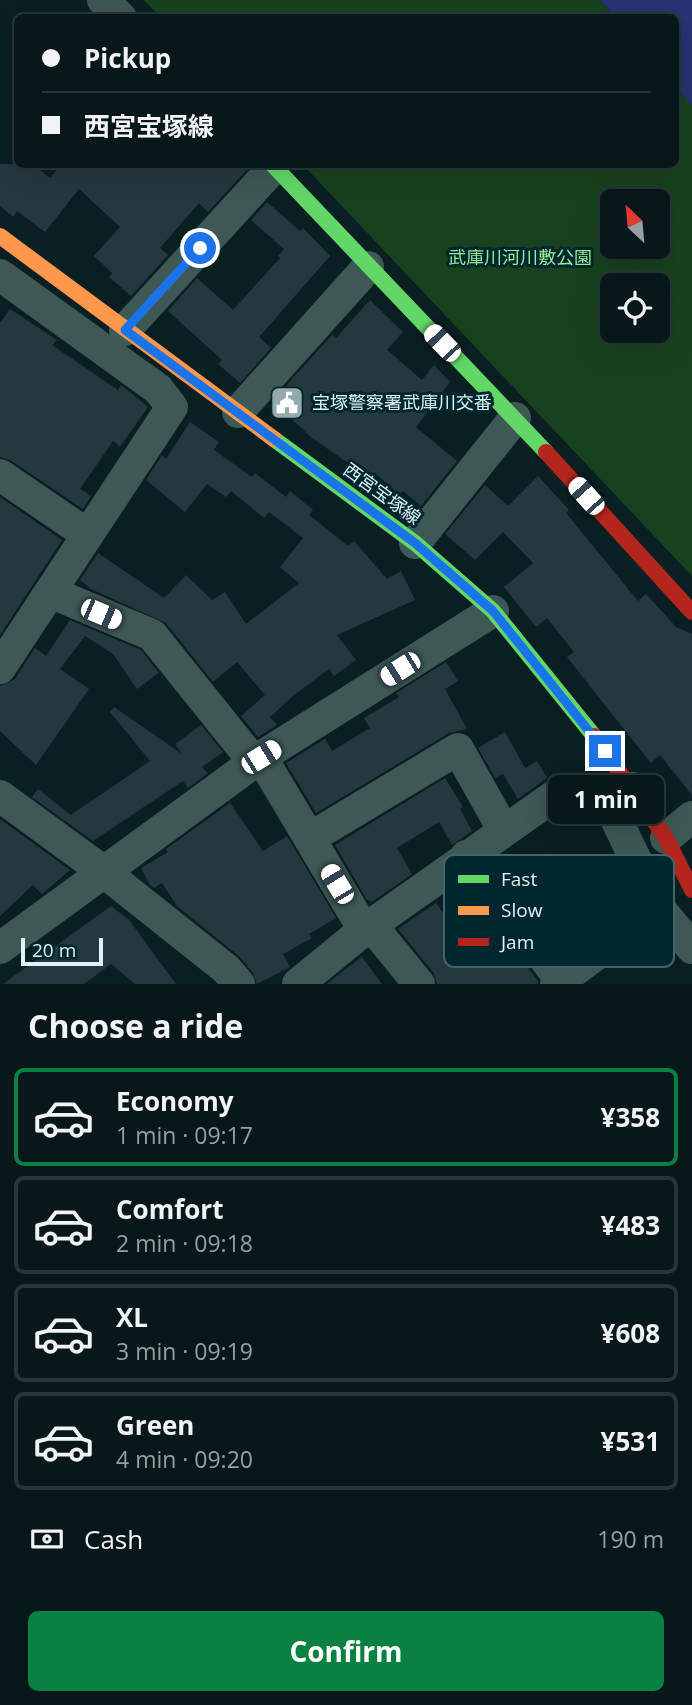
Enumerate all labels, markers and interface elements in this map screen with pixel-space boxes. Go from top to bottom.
text: Pickup [84,40,171,76]
text: 西宮宝塚線 [84,108,214,144]
north arrow [600,189,670,259]
map controls [600,189,670,343]
route start [184,232,216,264]
park label: 武庫川河川敷公園 [448,245,592,269]
button: locate [600,273,670,343]
car [420,321,465,365]
public building icon: 宝塚警察署武庫川交番 [268,384,306,422]
place label: 宝塚警察署武庫川交番 [312,390,492,414]
street label: 西宮宝塚線 [339,457,426,529]
car [565,473,608,519]
car [78,596,125,632]
car [377,649,424,689]
route end [589,735,621,767]
car [238,737,285,777]
callout: 1 min [547,776,663,824]
text: 1 min [574,783,638,815]
legend [444,855,674,967]
car [318,861,357,907]
text: Fast [501,866,537,892]
text: Slow [501,897,543,923]
text: Jam [499,929,534,955]
scale bar [21,935,103,967]
text: 20 m [32,937,76,963]
text: Choose a ride [28,1004,243,1047]
text: Economy [116,1083,234,1119]
icon: car [32,1086,95,1149]
text: ¥358 [601,1099,660,1135]
text: 1 min · 09:17 [116,1119,253,1151]
text: Comfort [116,1191,223,1227]
icon: car [32,1194,95,1257]
text: ¥483 [601,1207,660,1243]
text: 2 min · 09:18 [116,1227,253,1259]
text: XL [116,1299,148,1335]
icon: car [32,1302,95,1365]
text: ¥608 [601,1315,660,1351]
text: 3 min · 09:19 [116,1335,253,1367]
text: Green [116,1407,194,1443]
icon: car [32,1410,95,1473]
text: ¥531 [601,1423,660,1459]
text: 4 min · 09:20 [116,1443,253,1475]
icon: cash [28,1520,66,1558]
text: Cash [84,1521,143,1557]
text: 190 m [597,1523,664,1555]
button: Confirm [28,1611,664,1691]

